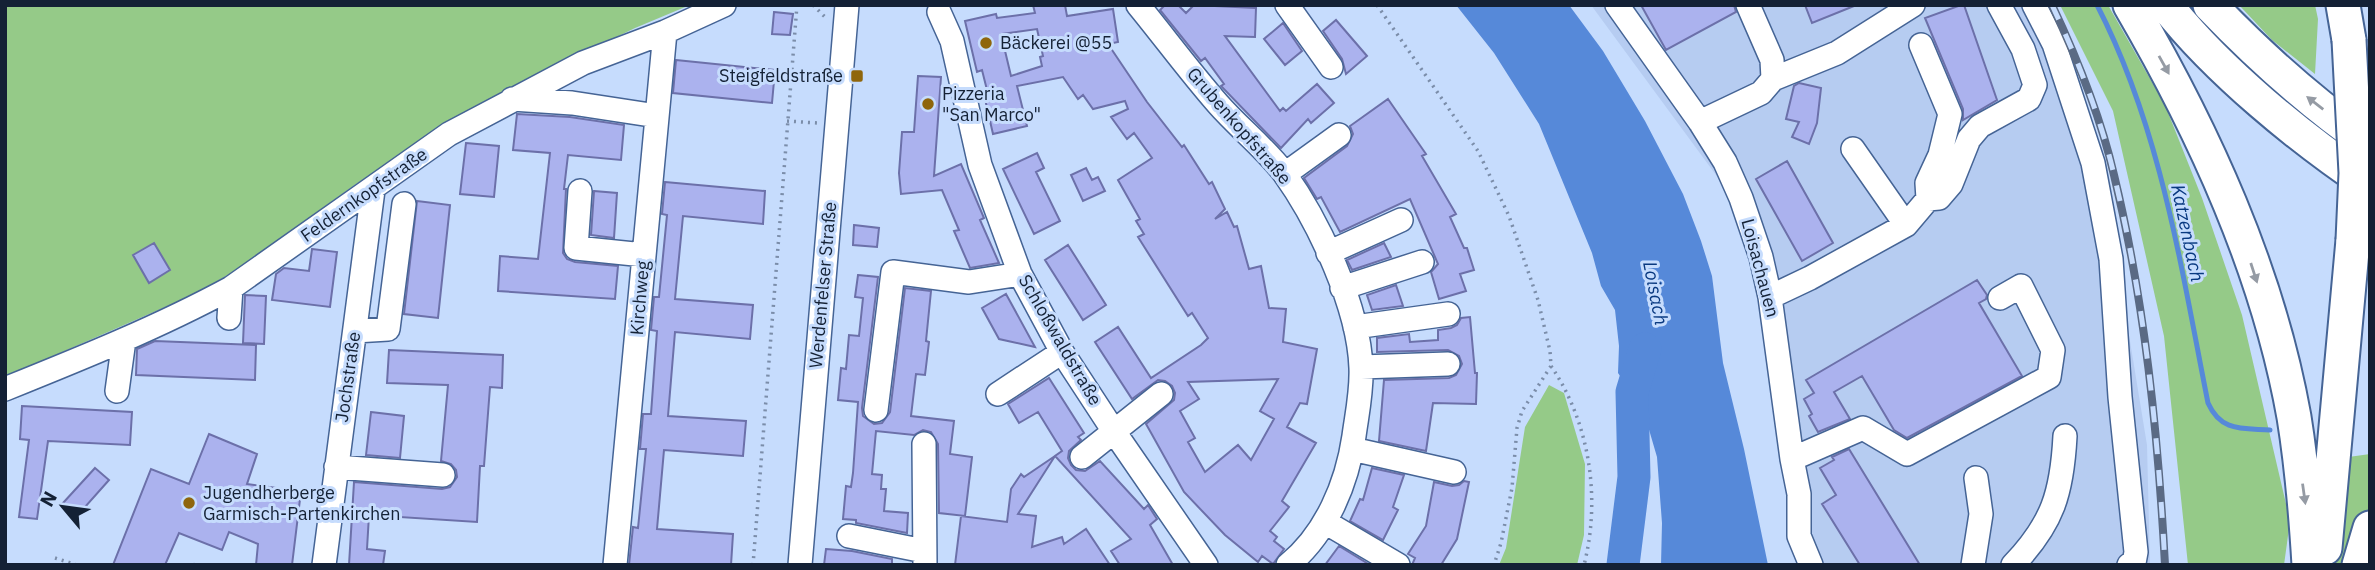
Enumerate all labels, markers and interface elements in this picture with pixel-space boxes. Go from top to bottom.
place label: Bäckerei @55 [1000,31,1112,54]
marker: Bäckerei @55 [978,35,994,51]
one-way arrow [2158,55,2170,74]
street label: Grubenkopfstraße [1182,62,1297,189]
place label: Steigfeldstraße [719,64,843,87]
marker: Steigfeldstraße [849,68,865,84]
place label: Pizzeria "San Marco" [942,82,1041,126]
marker: Pizzeria "San Marco" [920,96,936,112]
one-way arrow [2306,96,2324,111]
street label: Feldernkopfstraße [296,142,432,247]
water label: Katzenbach [2166,182,2210,284]
street label: Werdenfelser Straße [804,201,841,369]
street label: Loisachauen [1736,216,1785,320]
street label: Kirchweg [625,259,654,336]
water label: Loisach [1638,259,1674,327]
one-way arrow [2250,263,2260,284]
street label: Schloßwaldstraße [1014,270,1107,409]
street label: Jochstraße [330,330,365,424]
north arrow [28,472,98,542]
place label: Jugendherberge Garmisch-Partenkirchen [203,481,400,525]
one-way arrow [2299,483,2310,505]
text: N [34,487,62,511]
marker: Jugendherberge Garmisch-Partenkirchen [181,495,197,511]

